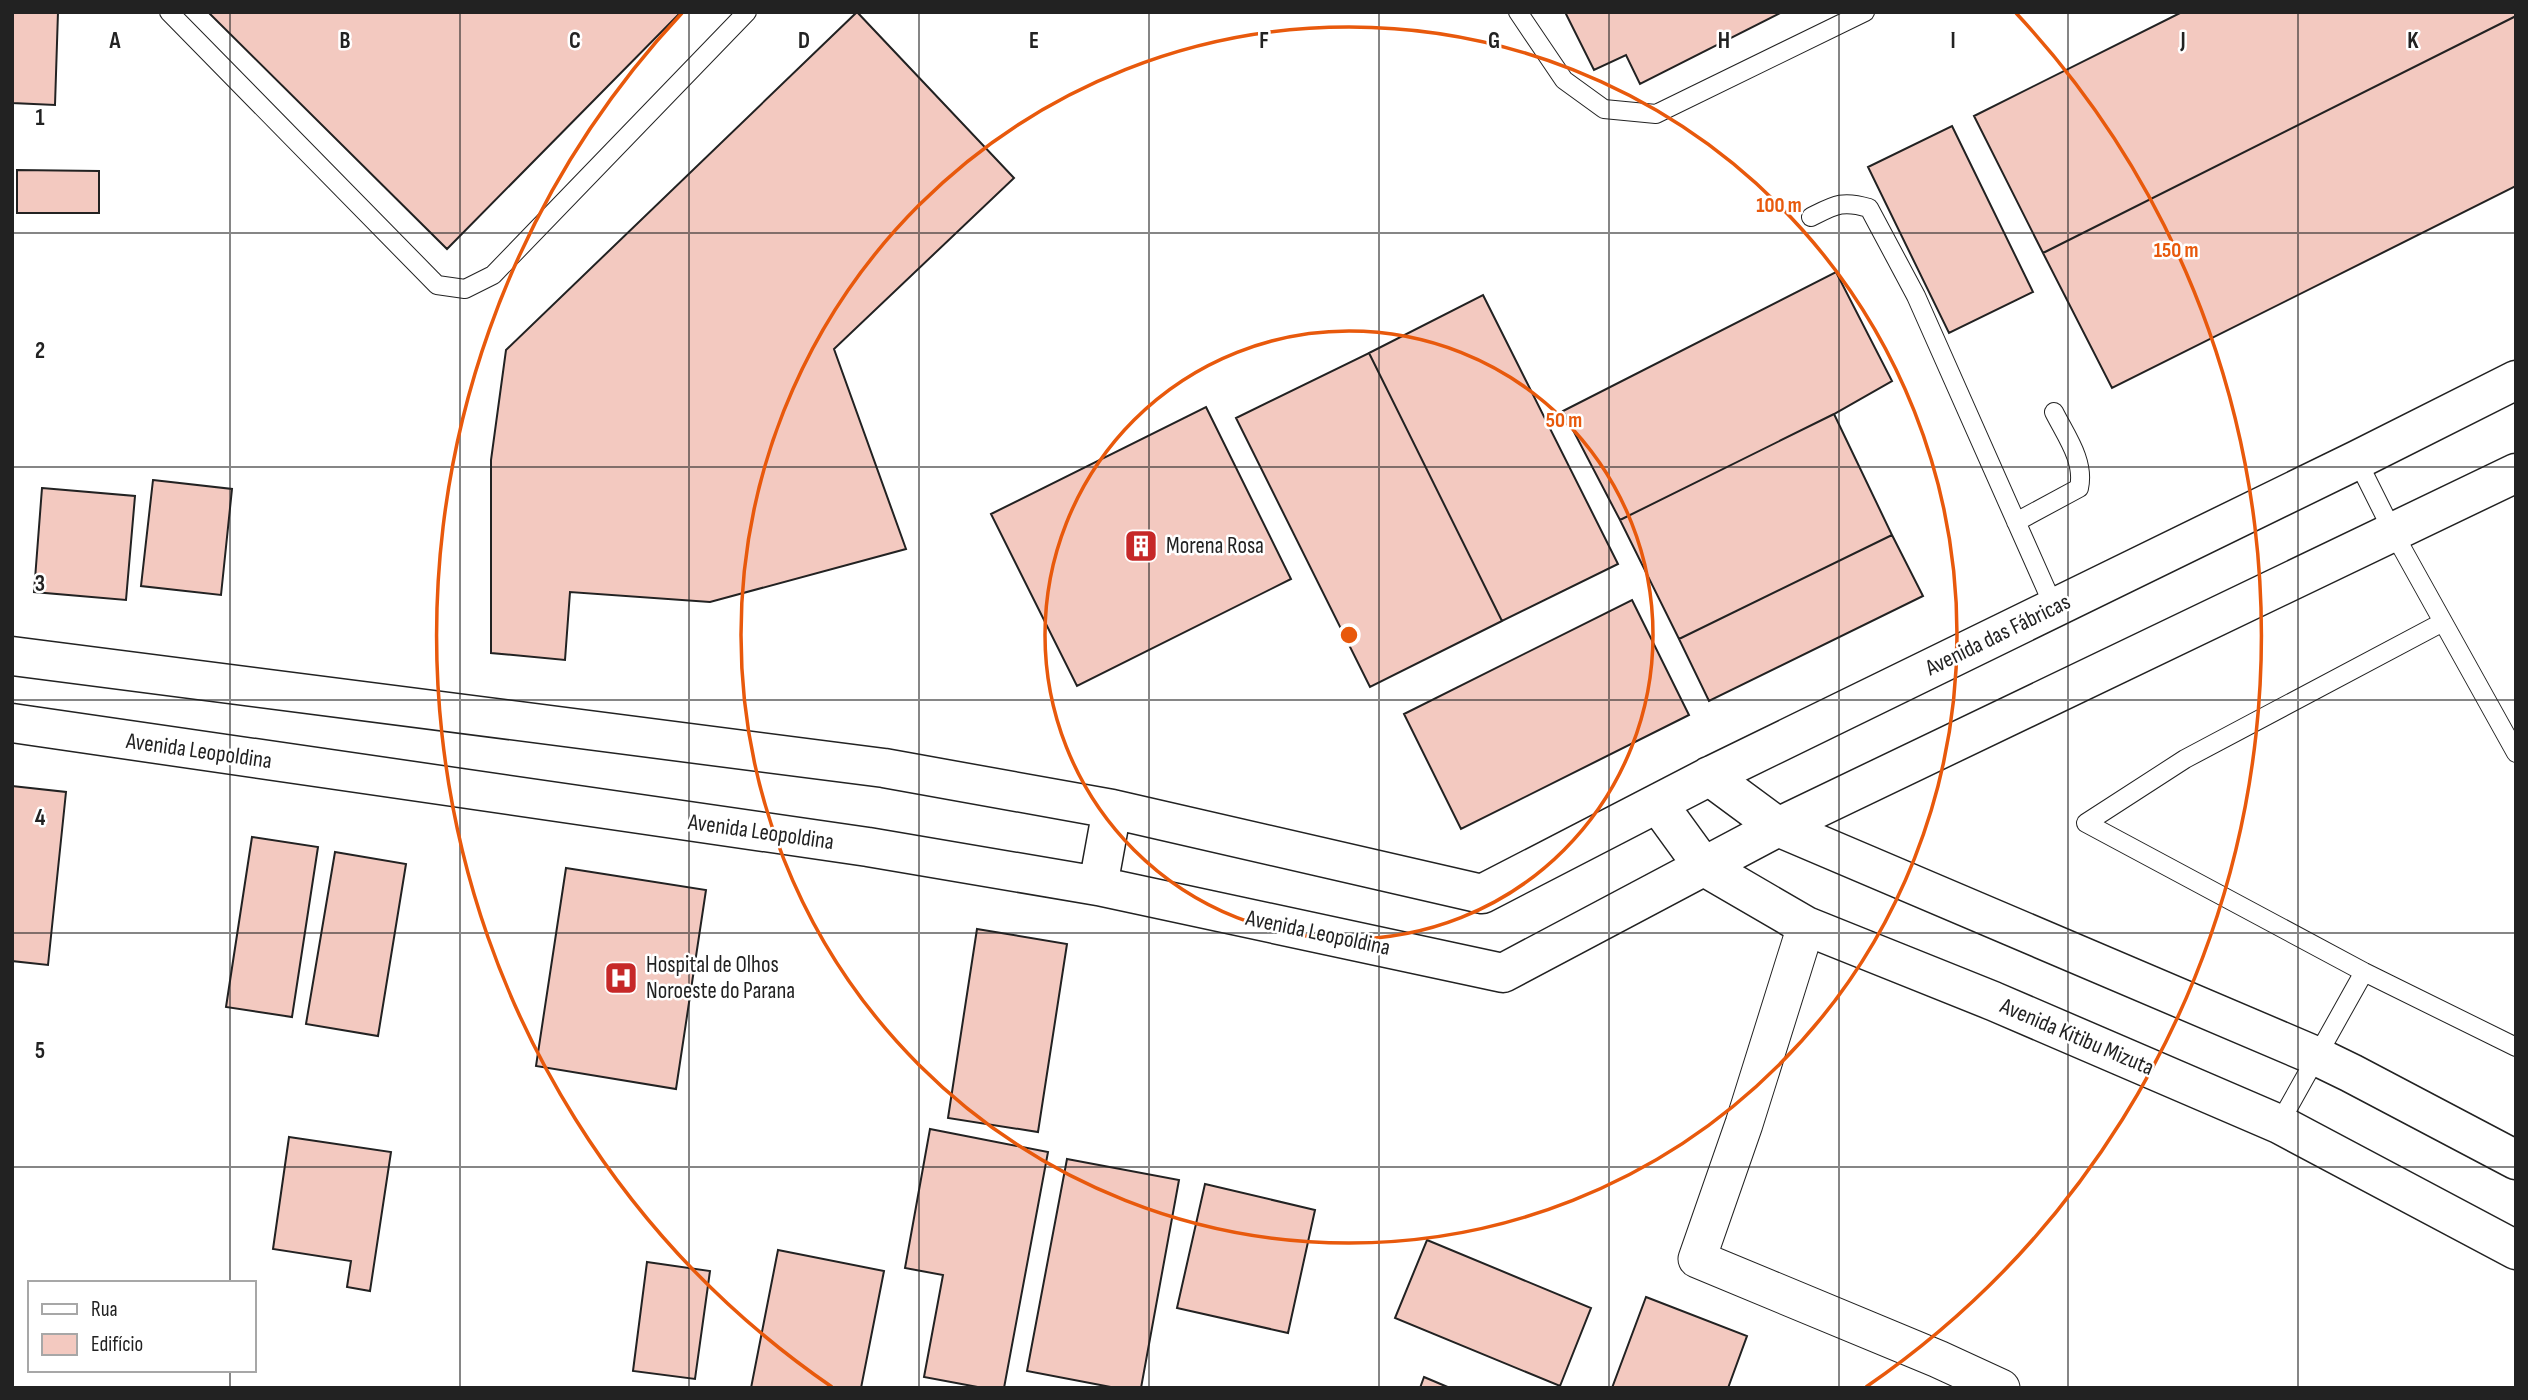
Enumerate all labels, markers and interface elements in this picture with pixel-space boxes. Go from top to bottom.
text: A [109,27,122,55]
text: B [340,27,351,55]
text: C [569,27,581,55]
text: D [798,27,810,55]
text: E [1029,27,1039,55]
text: F [1259,27,1269,55]
text: G [1488,27,1500,55]
text: H [1718,27,1730,55]
text: I [1950,27,1956,55]
text: J [2179,27,2186,55]
text: K [2407,27,2419,55]
text: 1 [35,104,45,132]
text: 100 m [1756,193,1802,218]
text: 150 m [2154,238,2198,263]
text: 2 [35,337,45,365]
text: 50 m [1546,408,1582,433]
building icon: Morena Rosa [1122,527,1160,565]
place label: Morena Rosa [1166,532,1264,560]
text: 3 [35,570,45,598]
street label: Avenida das Fábricas [1920,588,2075,683]
centre of rings [1337,623,1361,647]
street label: Avenida Leopoldina [123,727,274,775]
text: 4 [35,804,46,832]
street label: Avenida Leopoldina [685,808,836,856]
street label: Avenida Leopoldina [1242,904,1393,962]
place label: Hospital de Olhos Noroeste do Parana [646,951,795,1005]
hospital icon: Hospital de Olhos Noroeste do Parana [602,959,640,997]
street label: Avenida Kitibu Mizuta [1995,992,2158,1082]
text: 5 [35,1037,45,1065]
legend [28,1281,256,1372]
text: Rua [91,1297,118,1322]
text: Edifício [91,1332,143,1357]

